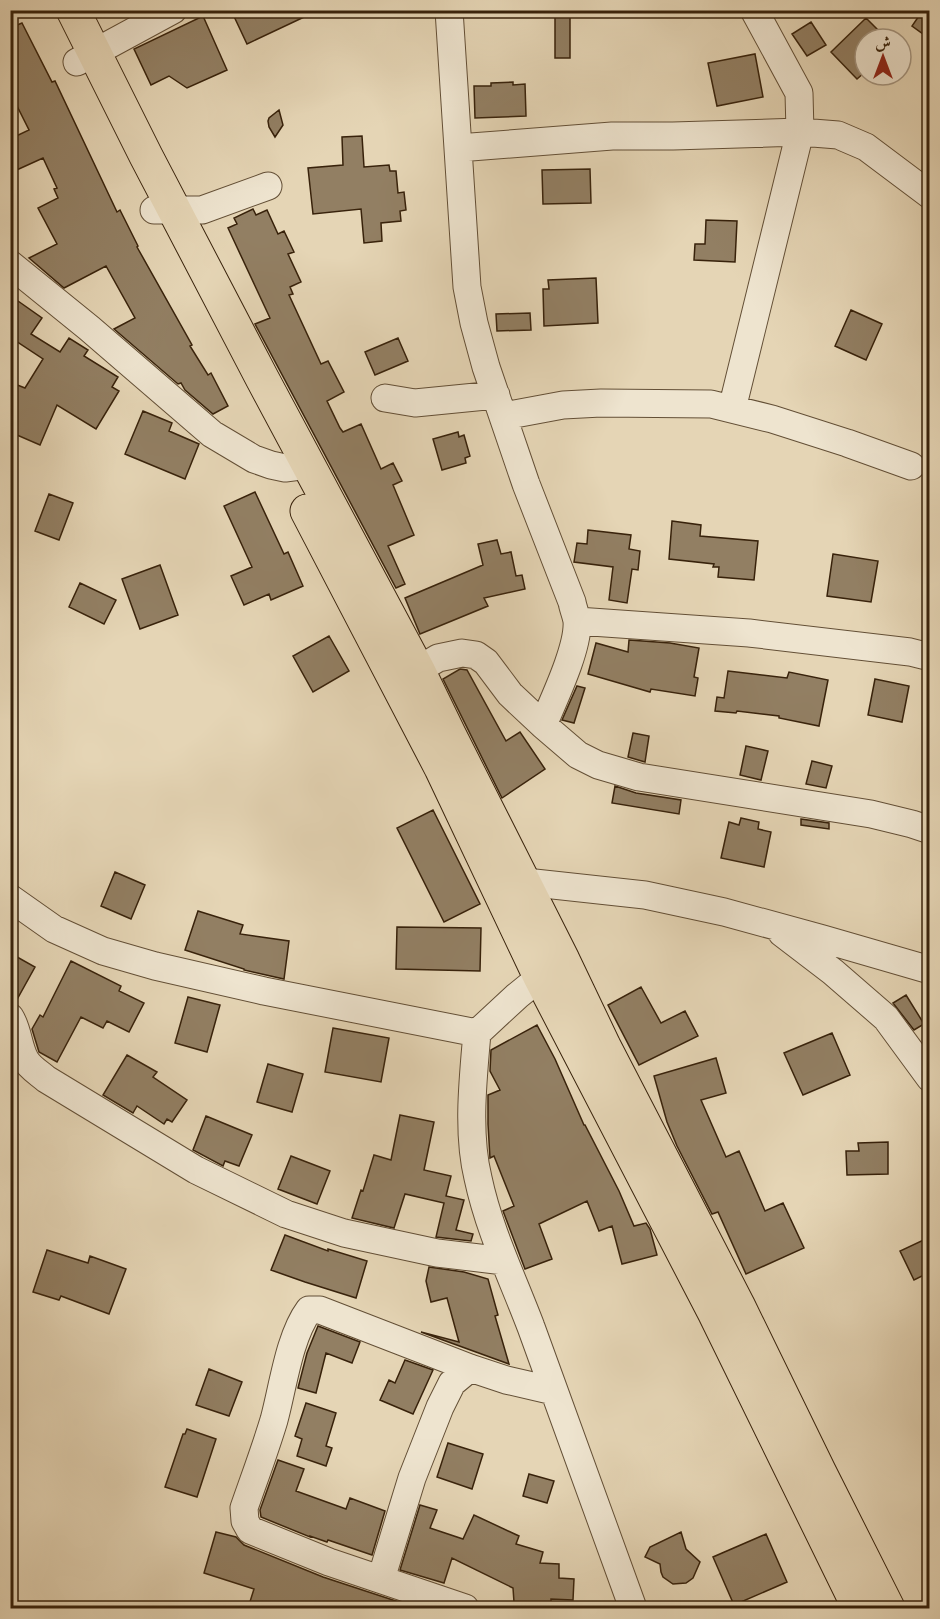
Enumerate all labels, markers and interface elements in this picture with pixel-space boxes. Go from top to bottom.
north arrow [853,27,913,87]
text: ش [875,33,891,56]

